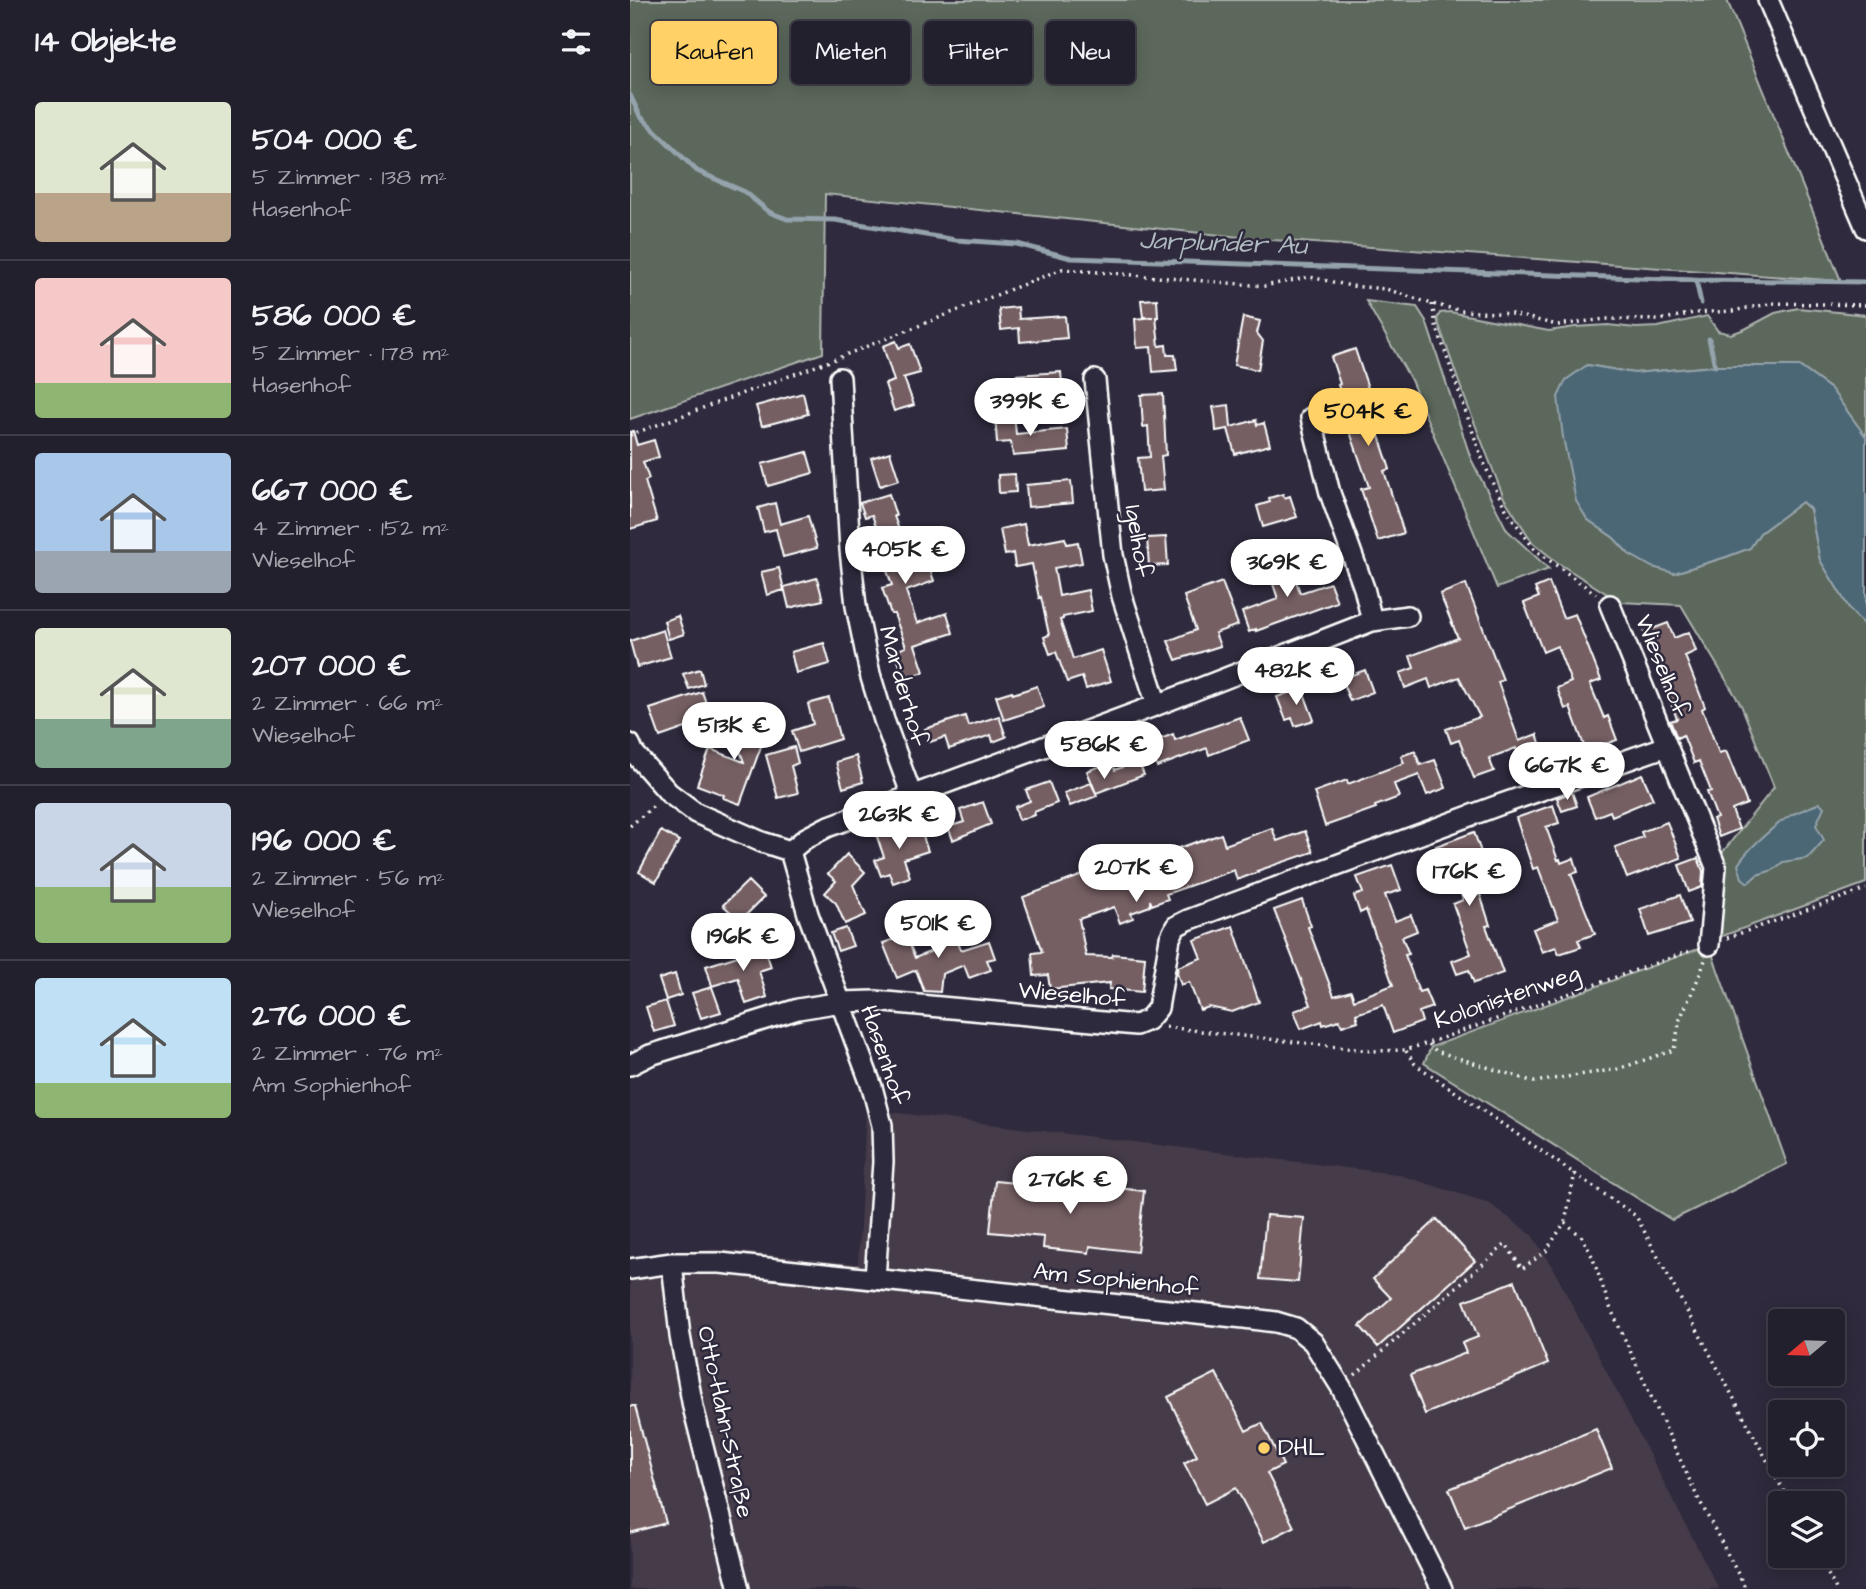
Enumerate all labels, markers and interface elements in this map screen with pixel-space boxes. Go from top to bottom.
text: 14 Objekte [35,21,177,63]
chip: Kaufen [651,21,777,84]
chip: Mieten [791,21,910,84]
chip: Filter [924,21,1032,84]
chip: Neu [1046,21,1135,84]
icon: filters [557,23,595,61]
text: 504 000 € [252,119,417,161]
icon: home [91,130,175,214]
text: 5 Zimmer · 138 m² [252,161,447,193]
text: Hasenhof [252,193,351,225]
water label: Jarplunder Au [1138,222,1309,264]
text: 586 000 € [252,295,416,337]
icon: home [91,306,175,390]
text: 5 Zimmer · 178 m² [252,337,449,369]
text: Hasenhof [252,369,351,401]
pin: 399K € [973,378,1087,438]
text: 399K € [990,385,1070,417]
pin: 504K € [1311,388,1425,448]
text: 504K € [1324,395,1412,427]
text: 667 000 € [252,470,413,512]
icon: home [91,481,175,565]
street label: Igelhof [1115,503,1161,580]
text: 4 Zimmer · 152 m² [252,512,449,544]
pin: 405K € [848,526,962,586]
text: 405K € [861,533,949,565]
pin: 369K € [1230,540,1344,599]
text: Wieselhof [252,544,355,576]
text: 369K € [1247,546,1327,578]
street label: Wieselhof [1626,610,1698,723]
street label: Marderhof [870,622,937,751]
text: 207 000 € [252,645,411,687]
pin: 482K € [1239,648,1353,707]
text: 482K € [1253,654,1339,686]
icon: home [91,656,175,740]
text: 2 Zimmer · 66 m² [252,687,443,719]
pin: 513K € [677,702,791,762]
text: 513K € [698,709,770,741]
text: Wieselhof [252,719,355,751]
pin: 586K € [1047,722,1161,781]
text: 586K € [1060,728,1148,760]
pin: 667K € [1510,742,1624,802]
text: 667K € [1525,749,1609,781]
pin: 263K € [842,792,956,851]
text: 263K € [859,798,939,830]
text: 196 000 € [252,820,396,862]
icon: home [91,831,175,915]
pin: 207K € [1079,844,1193,904]
pin: 176K € [1412,848,1526,908]
text: 207K € [1094,851,1178,883]
text: 176K € [1433,855,1505,887]
text: 2 Zimmer · 56 m² [252,862,445,894]
text: Wieselhof [252,894,355,926]
pin: 501K € [881,900,995,960]
text: 501K € [900,907,976,939]
pin: 196K € [686,914,800,973]
text: 196K € [707,920,779,952]
street label: Kolonistenweg [1429,956,1585,1039]
street label: Wieselhof [1017,973,1128,1017]
text: 276 000 € [252,995,411,1037]
street label: Hasenhof [851,1001,917,1110]
icon: home [91,1006,175,1090]
text: 2 Zimmer · 76 m² [252,1037,443,1069]
text: Am Sophienhof [252,1069,411,1101]
pin: 276K € [1013,1156,1127,1216]
text: 276K € [1028,1163,1112,1195]
street label: Am Sophienhof [1032,1254,1201,1306]
north arrow [1768,1309,1844,1386]
map controls [1768,1309,1845,1568]
street label: Otto-Hahn-Straße [688,1323,762,1521]
button: locate [1768,1400,1845,1477]
place label: DHL [1278,1431,1325,1465]
marker: DHL [1256,1440,1272,1456]
button: layers [1768,1491,1845,1568]

